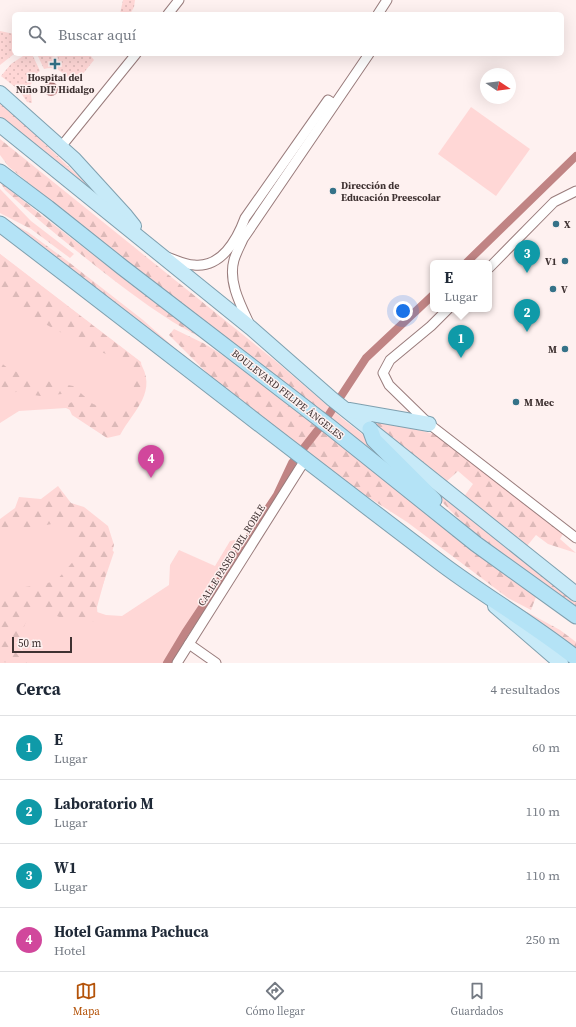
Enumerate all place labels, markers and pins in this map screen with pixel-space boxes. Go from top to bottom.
marker: Hospital del Niño DIF Hidalgo [49,58,61,70]
place label: Hospital del Niño DIF Hidalgo [16,71,95,96]
place label: Dirección de Educación Preescolar [341,179,441,204]
marker: Dirección de Educación Preescolar [328,186,338,196]
place label: X [564,218,571,231]
marker: X [551,219,561,229]
pin: 3 [514,240,540,273]
place label: V1 [545,255,557,268]
marker: V1 [560,256,570,266]
place label: V [561,283,568,296]
marker: V [548,284,558,294]
pin: 2 [514,299,540,332]
pin: 1 [448,325,474,358]
place label: M [548,343,557,356]
marker: M [560,344,570,354]
place label: M Mec [524,396,554,409]
marker: M Mec [511,397,521,407]
pin: 4 [138,445,164,478]

